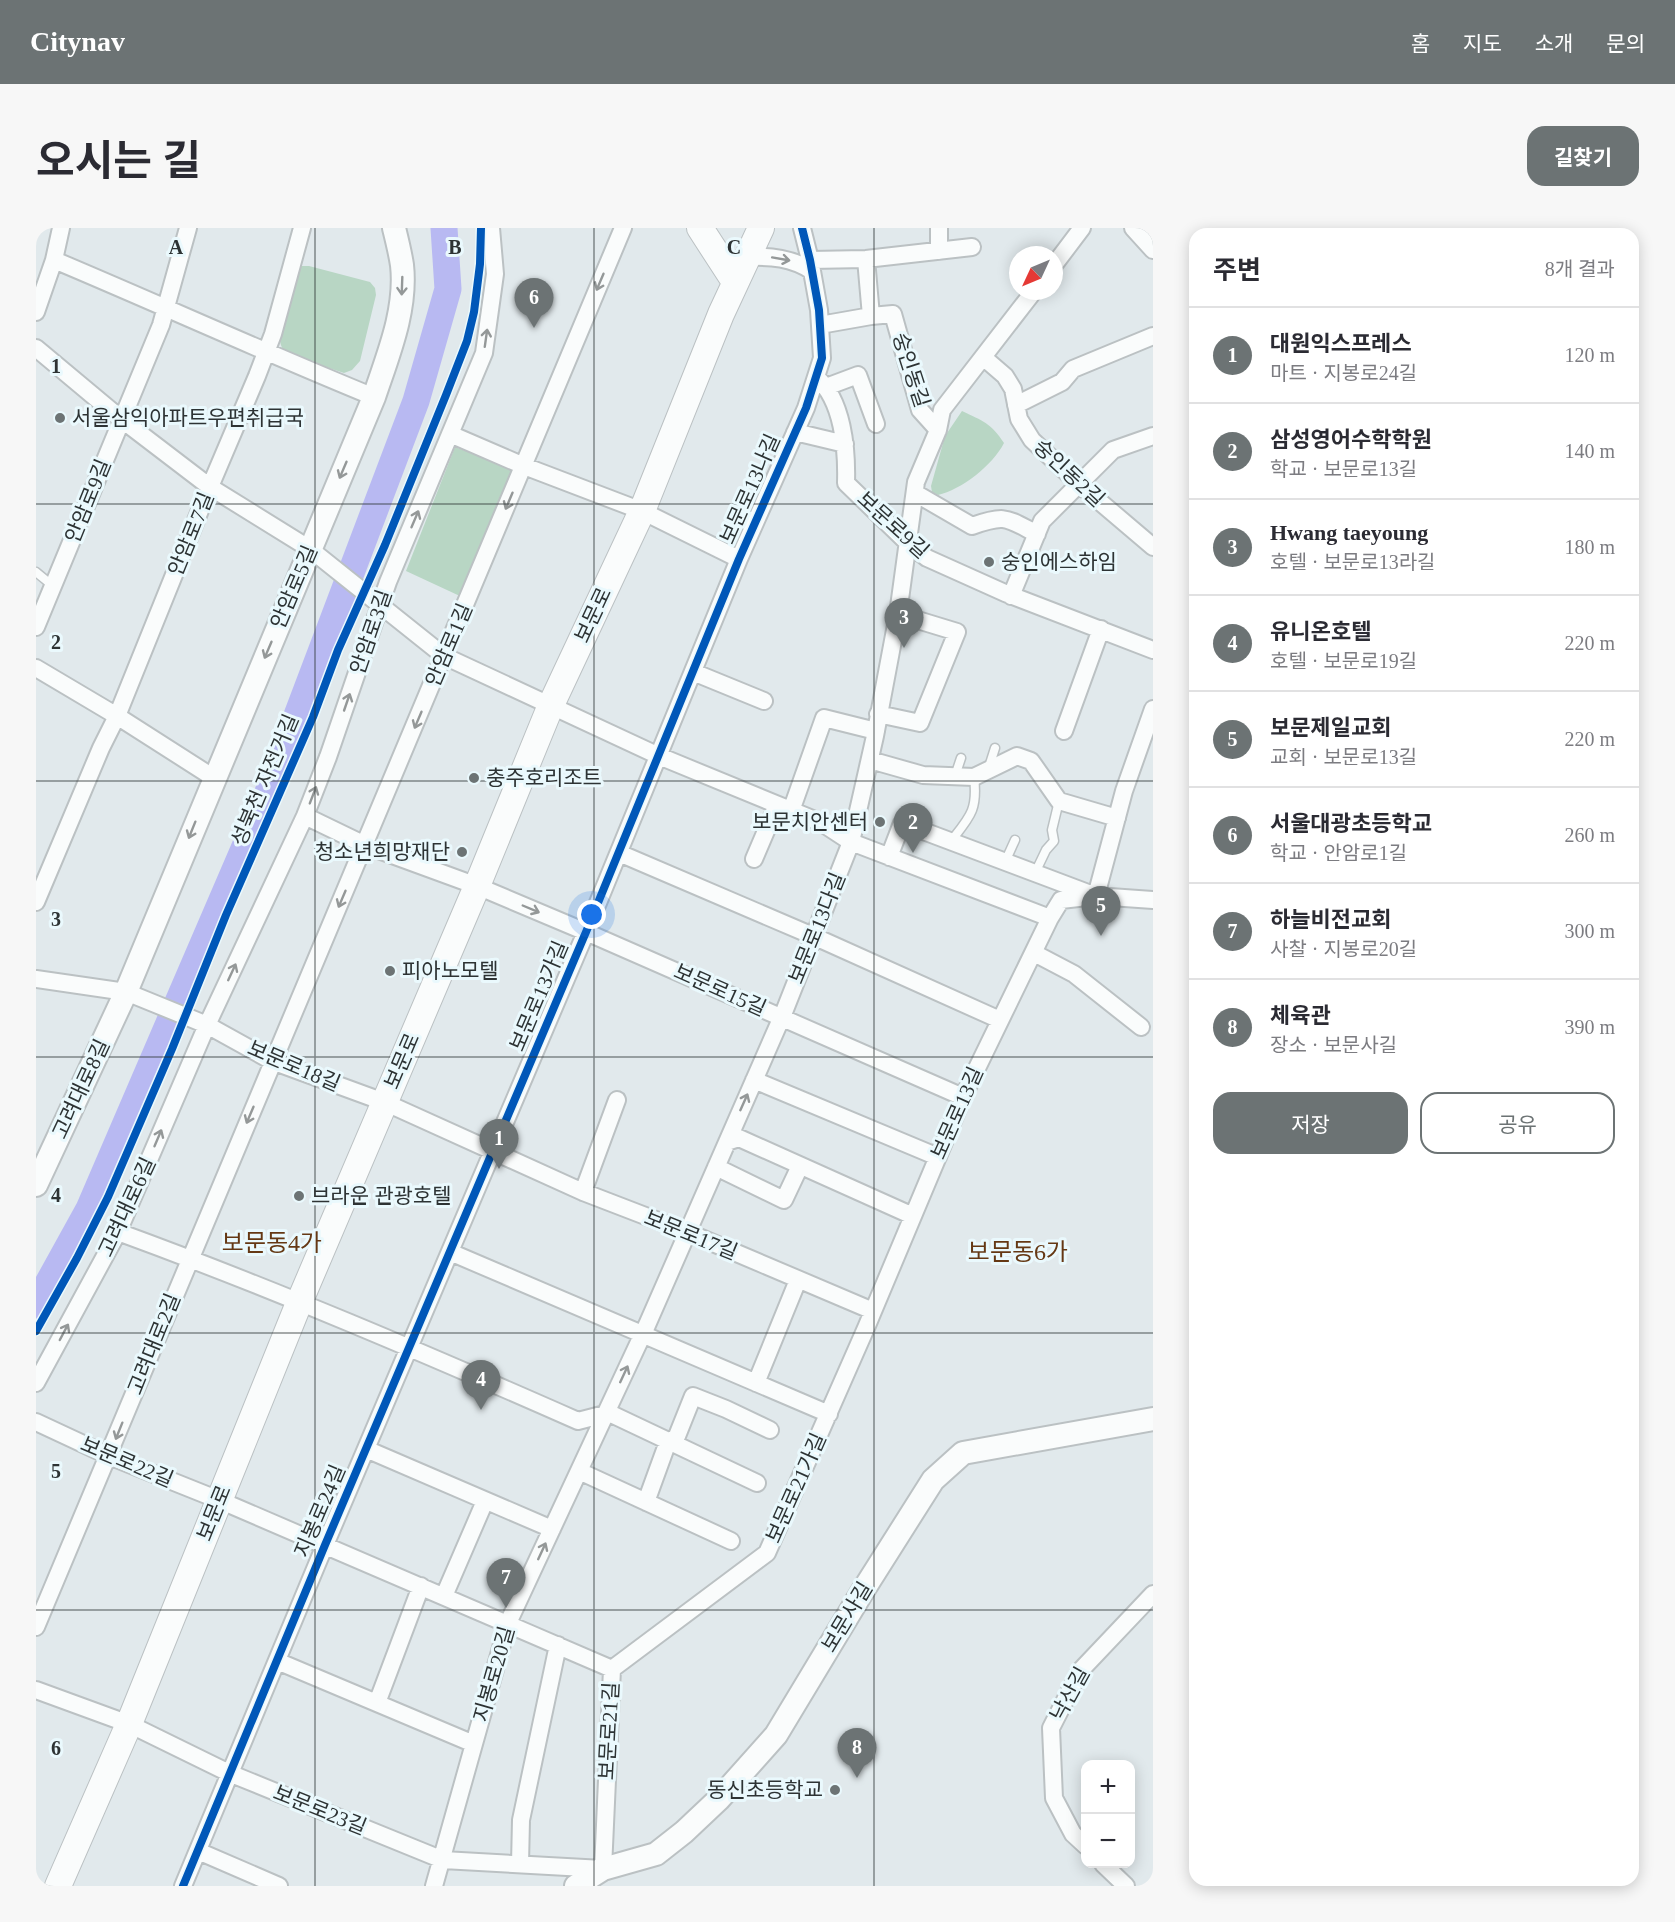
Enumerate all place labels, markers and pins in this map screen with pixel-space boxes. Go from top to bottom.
pin: 6 [514,279,554,328]
place label: 서울삼익아파트우편취급국 [72,406,304,430]
marker: 서울삼익아파트우편취급국 [53,411,67,425]
place label: 숭인에스하임 [1001,550,1117,574]
marker: 숭인에스하임 [982,555,996,569]
pin: 3 [884,598,924,648]
place label: 충주호리조트 [486,766,602,790]
marker: 충주호리조트 [467,771,481,785]
pin: 2 [894,804,932,853]
place label: 보문치안센터 [752,810,868,834]
marker: 보문치안센터 [873,815,887,829]
place label: 청소년희망재단 [315,840,450,864]
marker: 청소년희망재단 [455,845,469,859]
pin: 5 [1082,886,1120,936]
place label: 피아노모텔 [402,959,499,983]
marker: 피아노모텔 [383,964,397,978]
pin: 1 [480,1120,518,1169]
place label: 브라운 관광호텔 [311,1184,452,1208]
marker: 브라운 관광호텔 [292,1189,306,1203]
pin: 4 [462,1360,500,1410]
pin: 7 [486,1558,526,1608]
pin: 8 [838,1728,876,1778]
place label: 동신초등학교 [707,1778,823,1802]
marker: 동신초등학교 [828,1783,842,1797]

